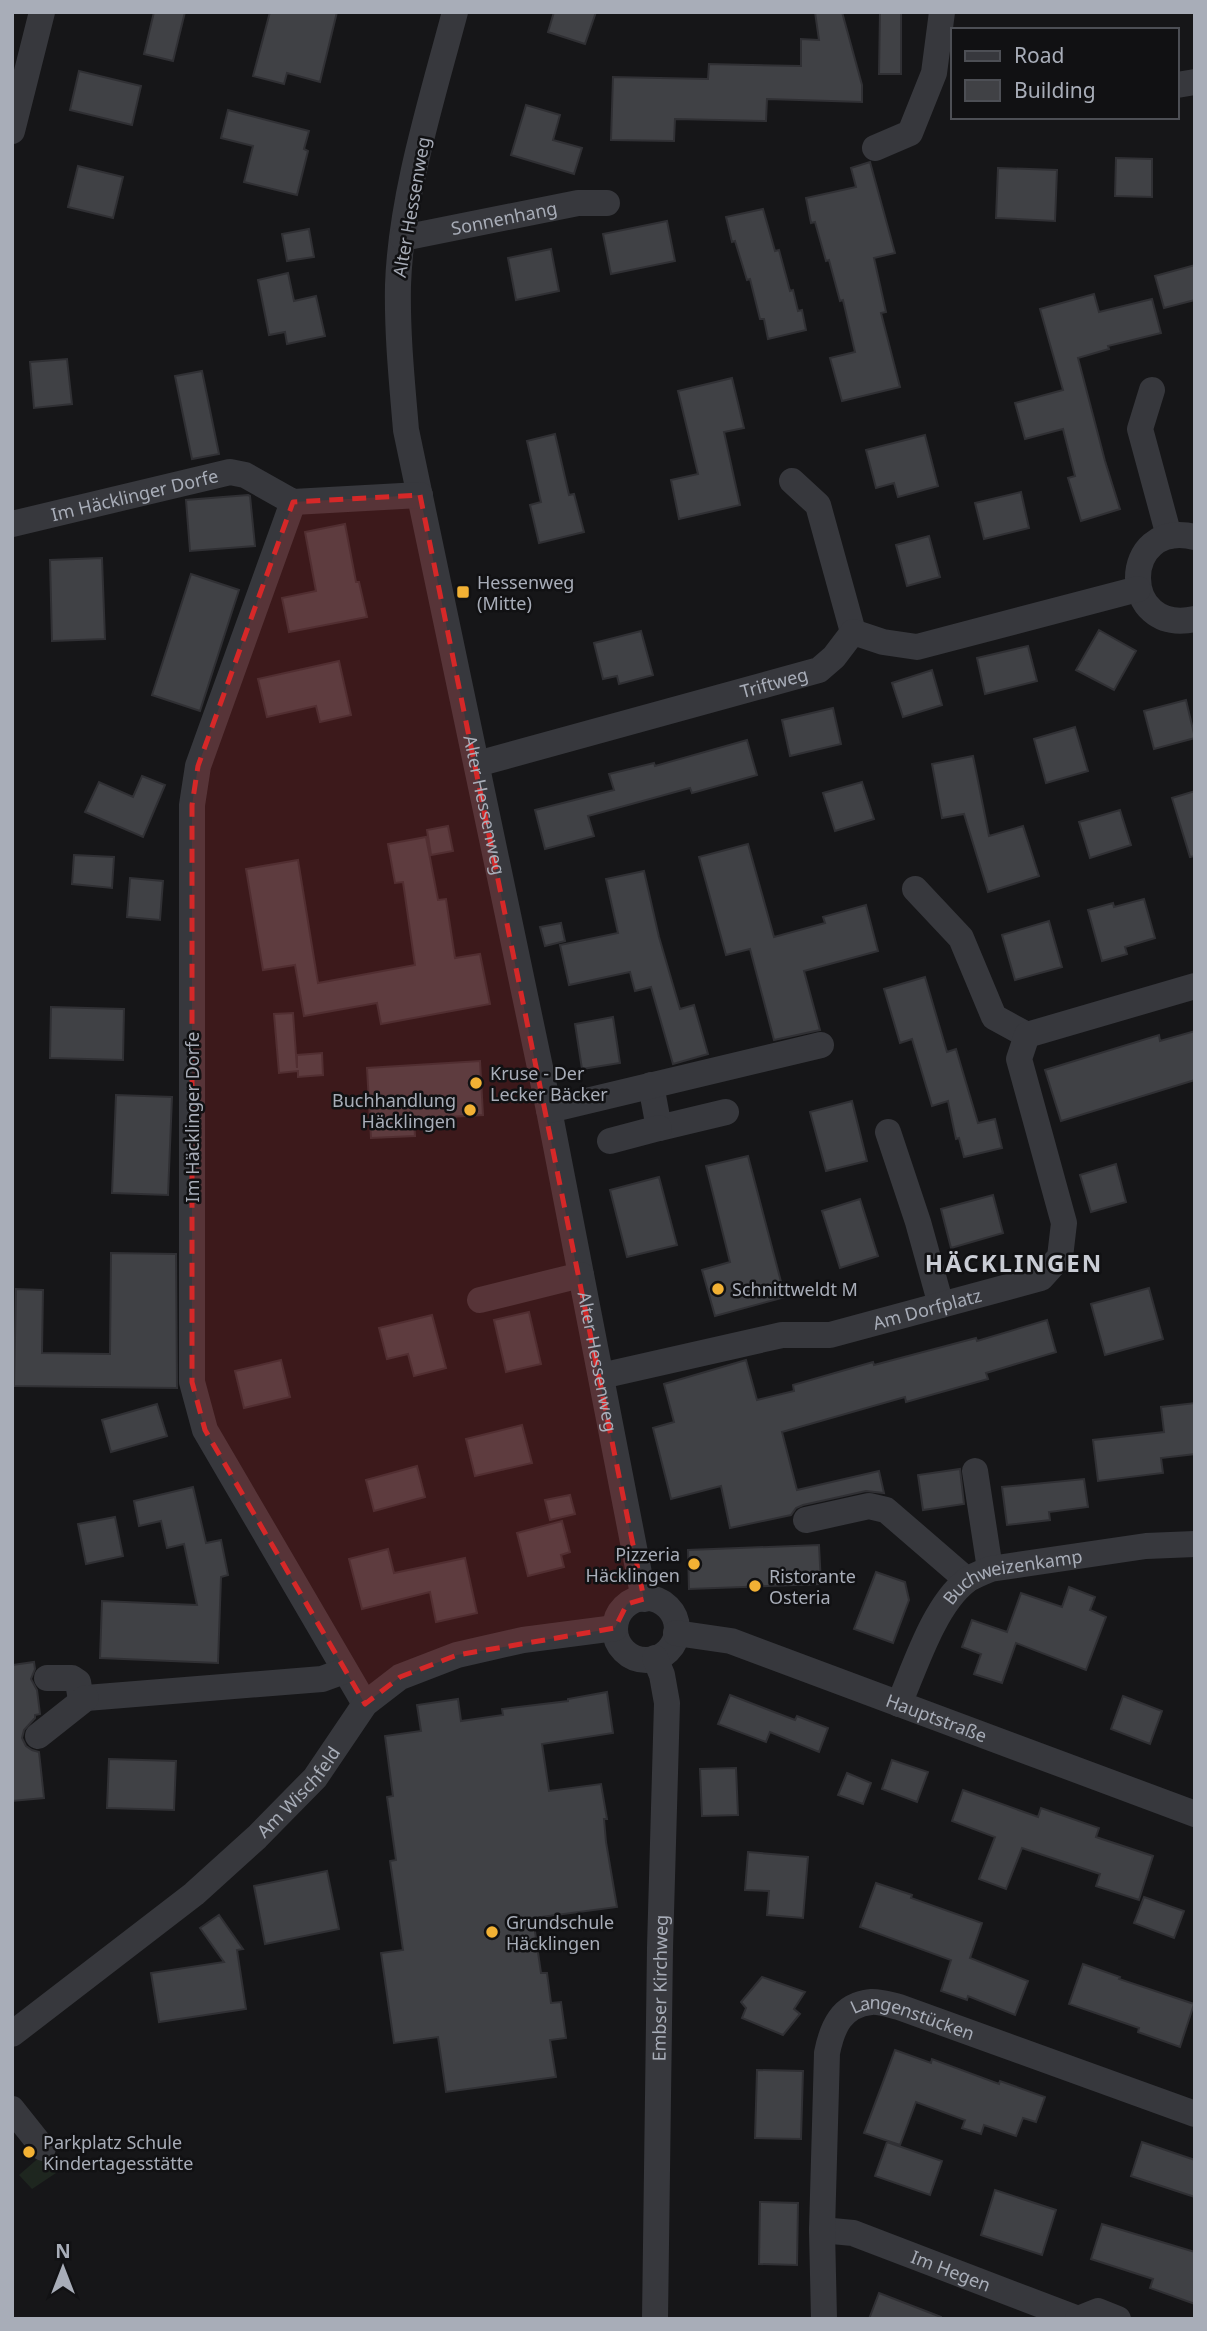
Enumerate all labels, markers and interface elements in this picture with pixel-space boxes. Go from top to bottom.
legend [951,28,1179,119]
text: Road [1014,41,1064,69]
text: Building [1014,76,1096,104]
street label: Alter Hessenweg [387,135,435,279]
street label: Sonnenhang [449,195,559,240]
street label: Im Häcklinger Dorfe [49,463,221,526]
place label: Hessenweg (Mitte) [477,570,574,615]
marker: Hessenweg (Mitte) [455,584,471,600]
street label: Triftweg [737,662,811,703]
street label: Alter Hessenweg [458,733,511,877]
street label: Im Häcklinger Dorfe [180,1032,204,1202]
place label: Kruse - Der Lecker Bäcker [490,1061,608,1106]
marker: Kruse - Der Lecker Bäcker [468,1075,484,1091]
place label: Buchhandlung Häcklingen [332,1088,456,1133]
marker: Buchhandlung Häcklingen [462,1102,478,1118]
district label: HÄCKLINGEN [925,1246,1103,1279]
place label: Schnittweldt M [732,1277,858,1301]
marker: Schnittweldt M [710,1281,726,1297]
street label: Am Dorfplatz [870,1283,984,1335]
street label: Alter Hessenweg [573,1289,623,1434]
place label: Pizzeria Häcklingen [586,1542,680,1587]
street label: Buchweizenkamp [937,1544,1084,1609]
marker: Pizzeria Häcklingen [686,1556,702,1572]
place label: Ristorante Osteria [769,1564,856,1609]
marker: Ristorante Osteria [747,1578,763,1594]
street label: Hauptstraße [883,1688,990,1747]
street label: Am Wischfeld [251,1741,345,1843]
place label: Grundschule Häcklingen [506,1910,614,1955]
street label: Embser Kirchweg [646,1914,673,2062]
marker: Grundschule Häcklingen [484,1924,500,1940]
street label: Langenstücken [846,1990,978,2045]
place label: Parkplatz Schule Kindertagesstätte [43,2130,193,2175]
marker: Parkplatz Schule Kindertagesstätte [21,2144,37,2160]
north arrow [28,2233,98,2303]
text: N [55,2238,71,2264]
street label: Im Hegen [908,2244,994,2297]

